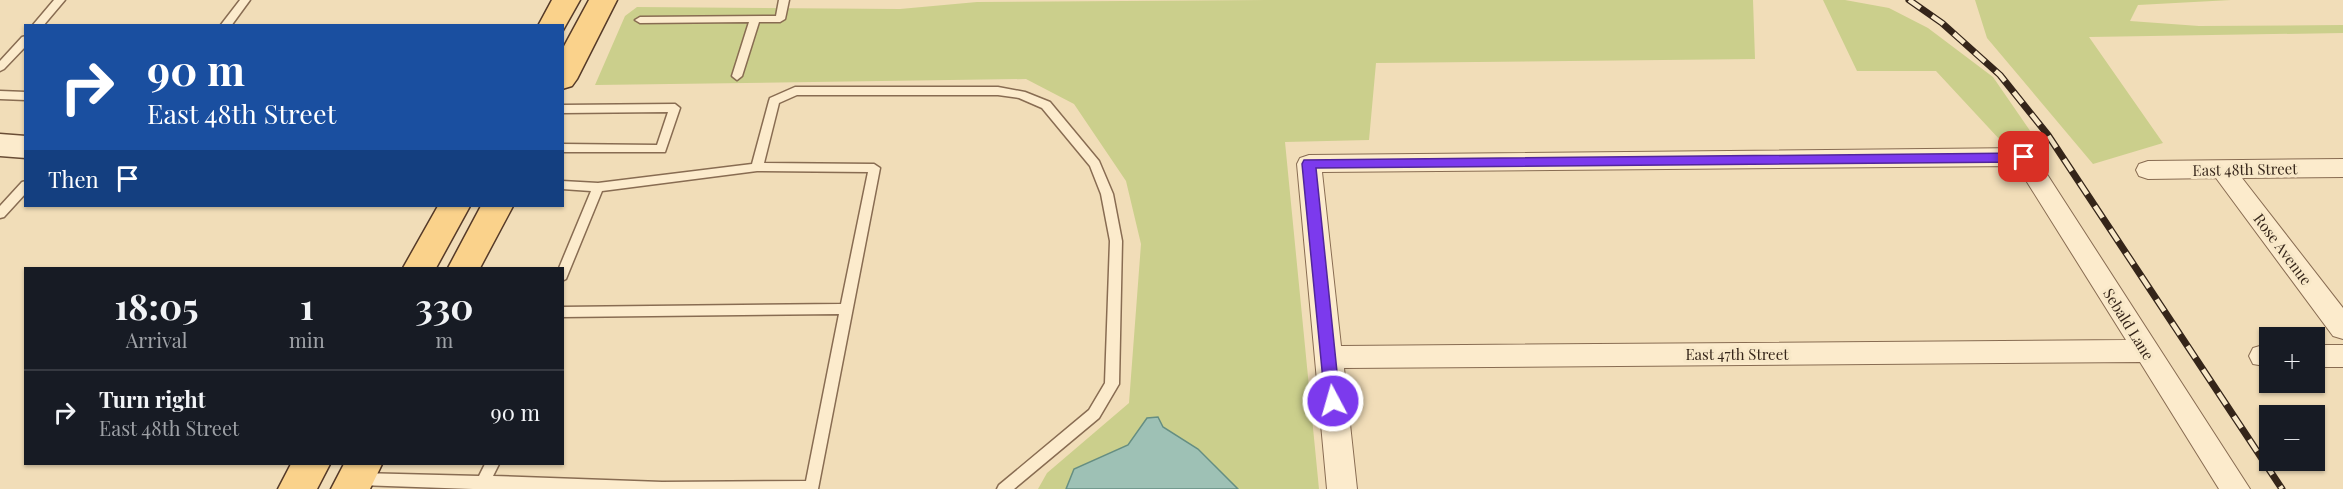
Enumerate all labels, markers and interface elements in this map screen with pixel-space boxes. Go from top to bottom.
text: 90 m [147,41,245,97]
icon: right [48,48,126,126]
text: East 48th Street [147,95,336,131]
pin [1998,131,2049,182]
icon: arrive [2007,140,2040,173]
street label: East 48th Street [2192,158,2298,180]
icon: arrive [111,162,144,195]
text: Then [48,164,99,194]
street label: Rose Avenue [2249,209,2317,289]
text: 18:05 [114,281,199,329]
text: 1 [300,281,314,329]
text: 330 [415,281,474,329]
street label: Sebald Lane [2099,284,2159,364]
text: Arrival [126,326,187,353]
text: min [289,326,325,353]
text: m [435,326,453,353]
map controls [2259,327,2325,471]
button: + [2259,327,2325,393]
street label: East 47th Street [1685,344,1789,364]
position arrow [1301,369,1365,433]
text: Turn right [99,384,205,414]
icon: right [48,396,81,429]
text: 90 m [491,397,540,427]
button: − [2259,405,2325,471]
text: East 48th Street [99,414,239,441]

